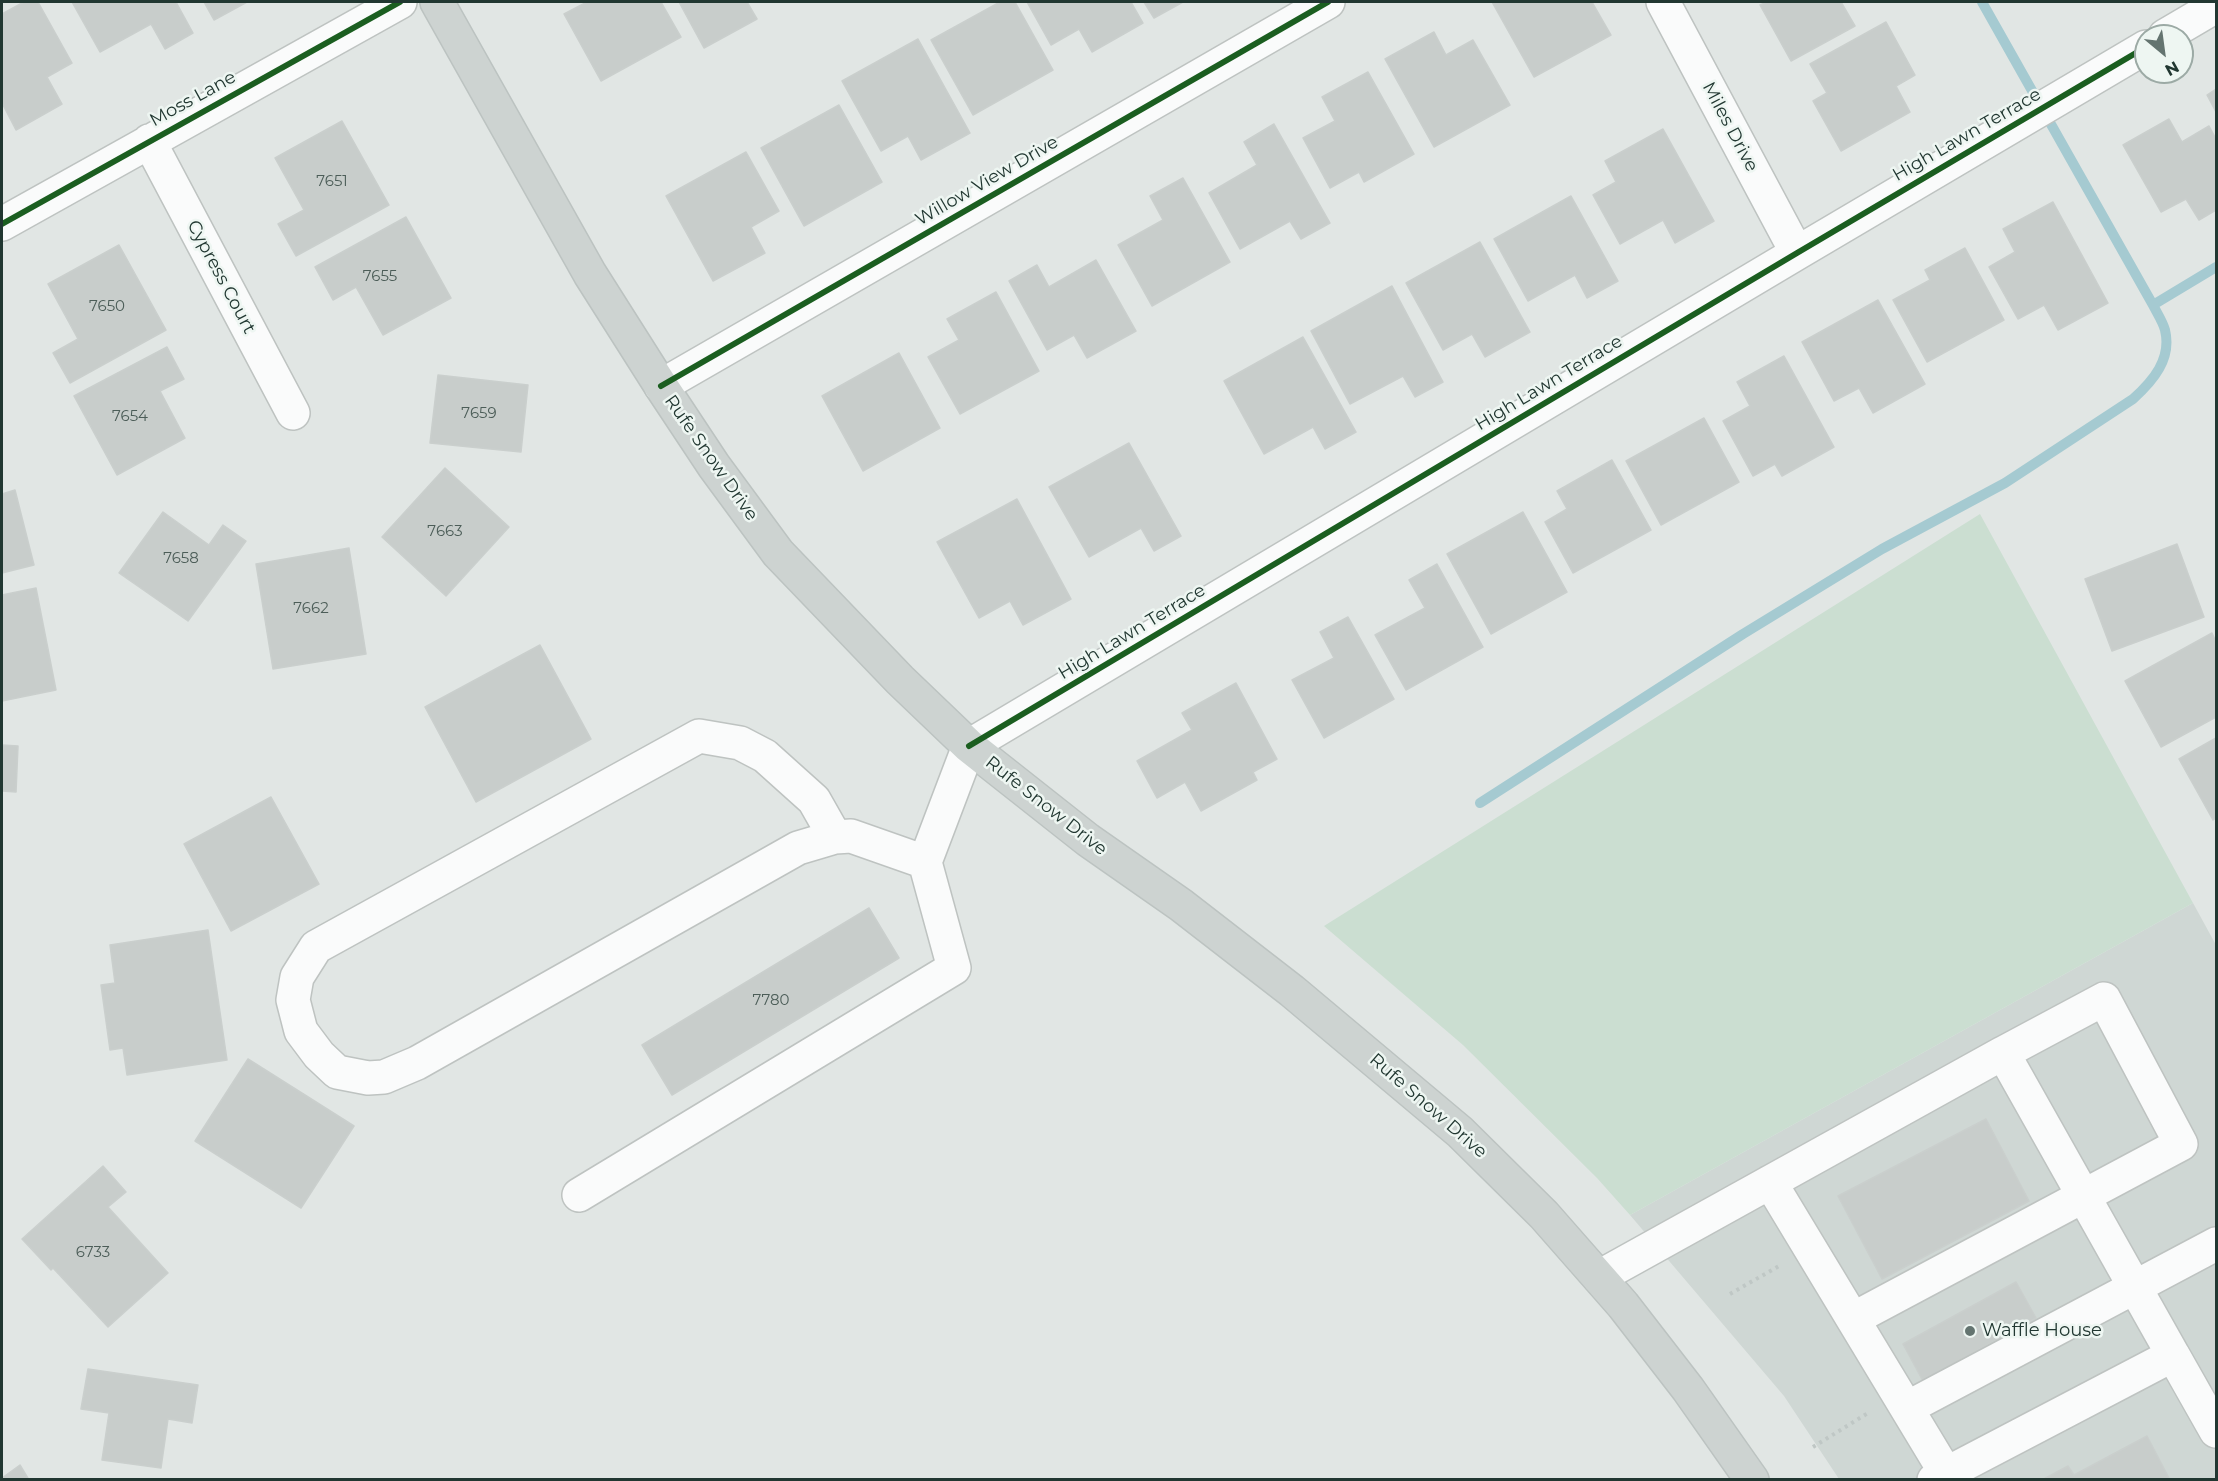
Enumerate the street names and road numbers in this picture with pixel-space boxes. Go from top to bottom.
street label: Moss Lane [146,67,240,131]
street label: Miles Drive [1697,78,1763,176]
street label: High Lawn Terrace [1889,84,2045,186]
street label: Willow View Drive [912,131,1062,231]
street label: Cypress Court [182,217,260,337]
street label: High Lawn Terrace [1472,331,1626,435]
street label: Rufe Snow Drive [660,391,762,525]
street label: High Lawn Terrace [1055,580,1209,684]
street label: Rufe Snow Drive [981,752,1111,860]
street label: Rufe Snow Drive [1365,1049,1491,1163]

